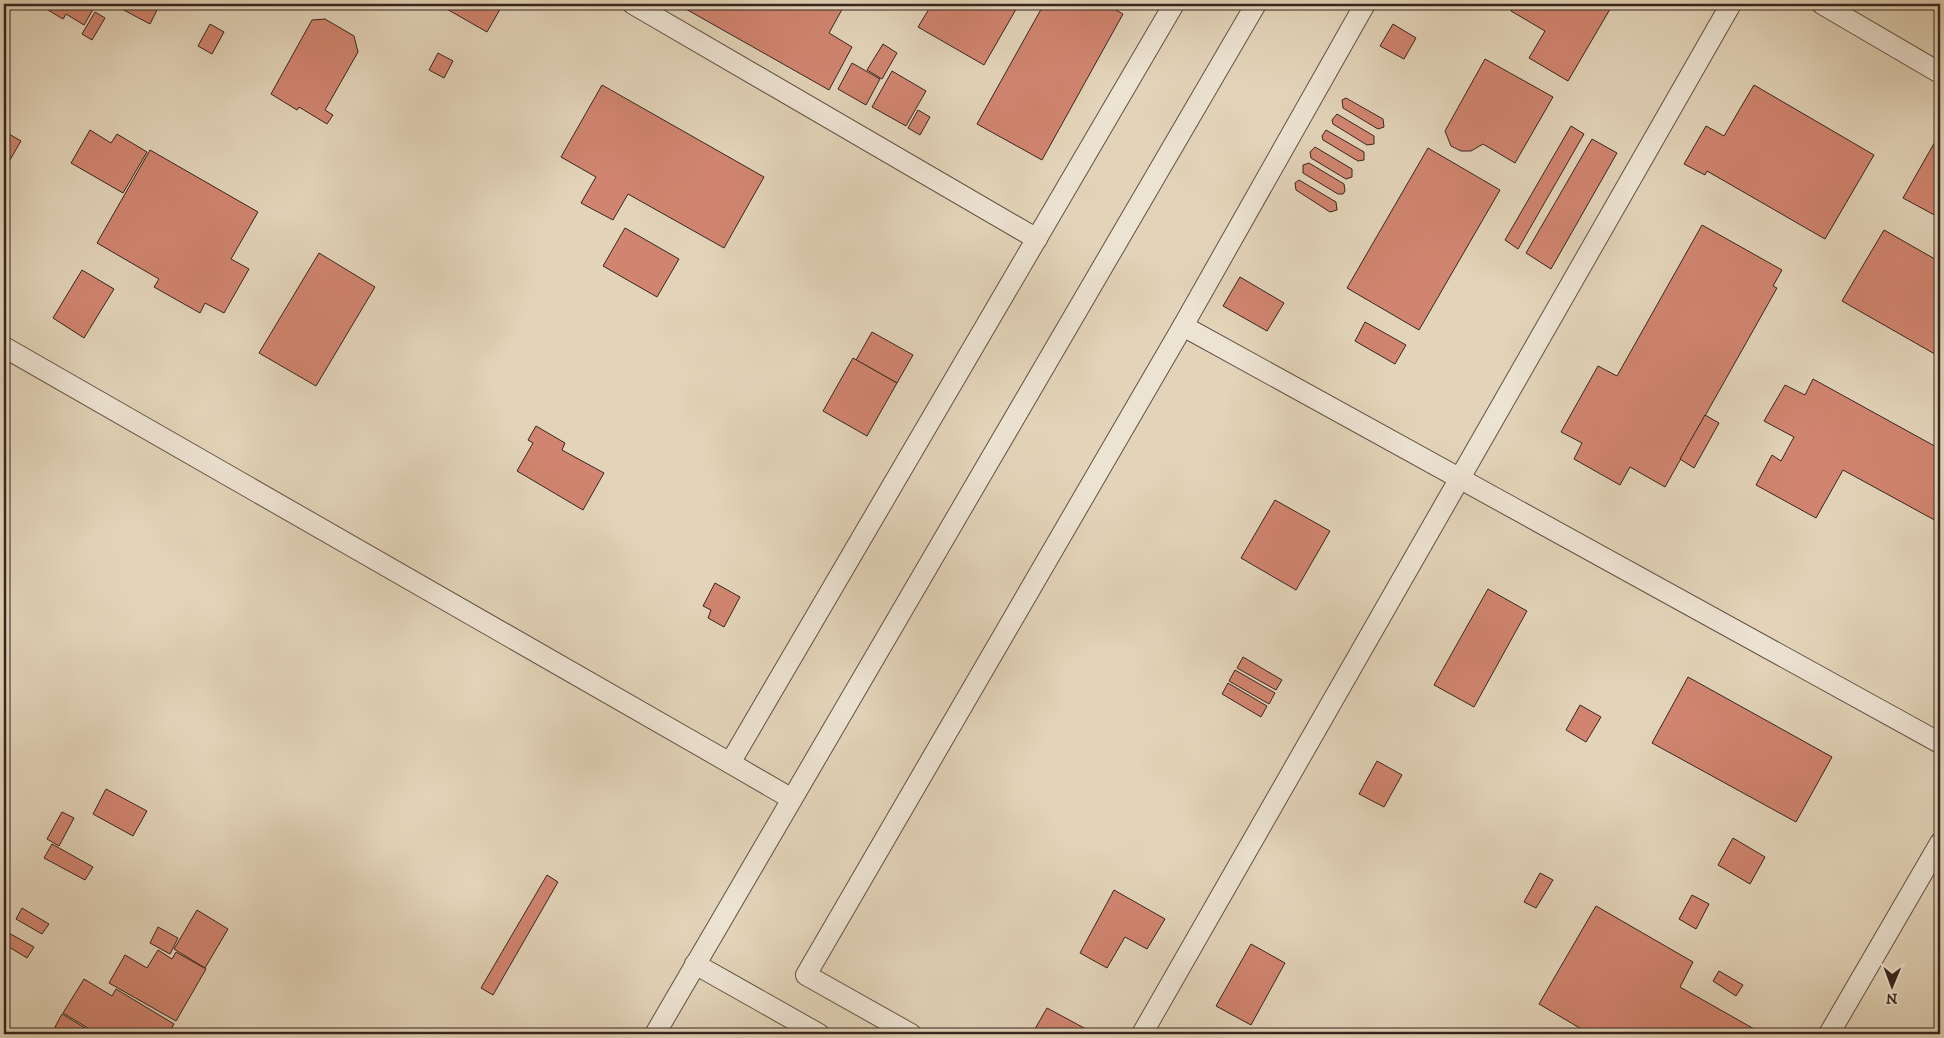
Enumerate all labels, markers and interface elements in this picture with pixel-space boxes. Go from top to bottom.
north arrow [1866,960,1916,1010]
text: N [1885,989,1898,1007]

